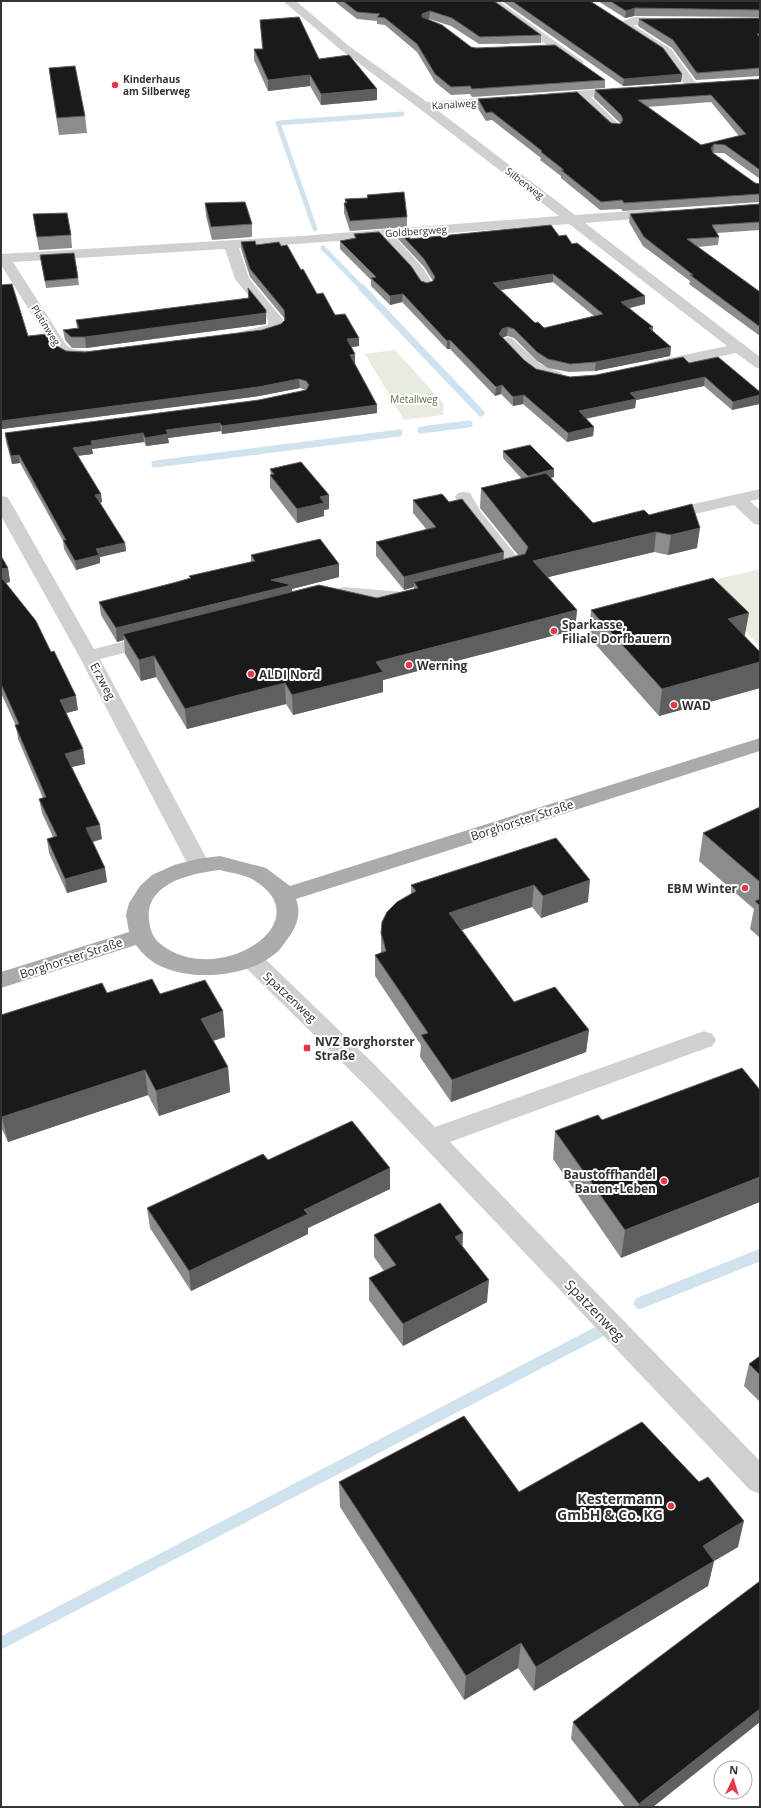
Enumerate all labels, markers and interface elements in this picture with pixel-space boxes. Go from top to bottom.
place label: Kinderhaus am Silberweg [123,72,190,98]
marker: Kinderhaus am Silberweg [110,80,120,90]
street label: Kanalweg [431,95,477,113]
street label: Silberweg [503,164,548,203]
street label: Goldbergweg [385,222,448,240]
street label: Platinweg [28,302,64,348]
park label: Metallweg [390,392,438,406]
place label: Sparkasse, Filiale Dorfbauern [562,616,670,647]
marker: Sparkasse, Filiale Dorfbauern [549,626,559,636]
place label: Werning [417,657,468,674]
street label: Erzweg [86,659,120,703]
marker: Werning [404,660,414,670]
place label: ALDI Nord [259,666,320,683]
marker: ALDI Nord [246,669,256,679]
place label: WAD [682,697,711,714]
marker: WAD [669,700,679,710]
street label: Borghorster Straße [468,795,576,845]
place label: EBM Winter [667,880,738,897]
marker: EBM Winter [740,883,750,893]
street label: Borghorster Straße [17,933,125,983]
street label: Spatzenweg [260,968,321,1026]
place label: NVZ Borghorster Straße [315,1033,415,1064]
marker: NVZ Borghorster Straße [302,1043,312,1053]
place label: Baustoffhandel Bauen+Leben [564,1166,656,1197]
marker: Baustoffhandel Bauen+Leben [659,1176,669,1186]
street label: Spatzenweg [561,1275,629,1345]
place label: Kestermann GmbH & Co. KG [557,1489,663,1524]
marker: Kestermann GmbH & Co. KG [666,1501,676,1511]
north arrow [713,1760,753,1800]
text: N [729,1762,739,1777]

